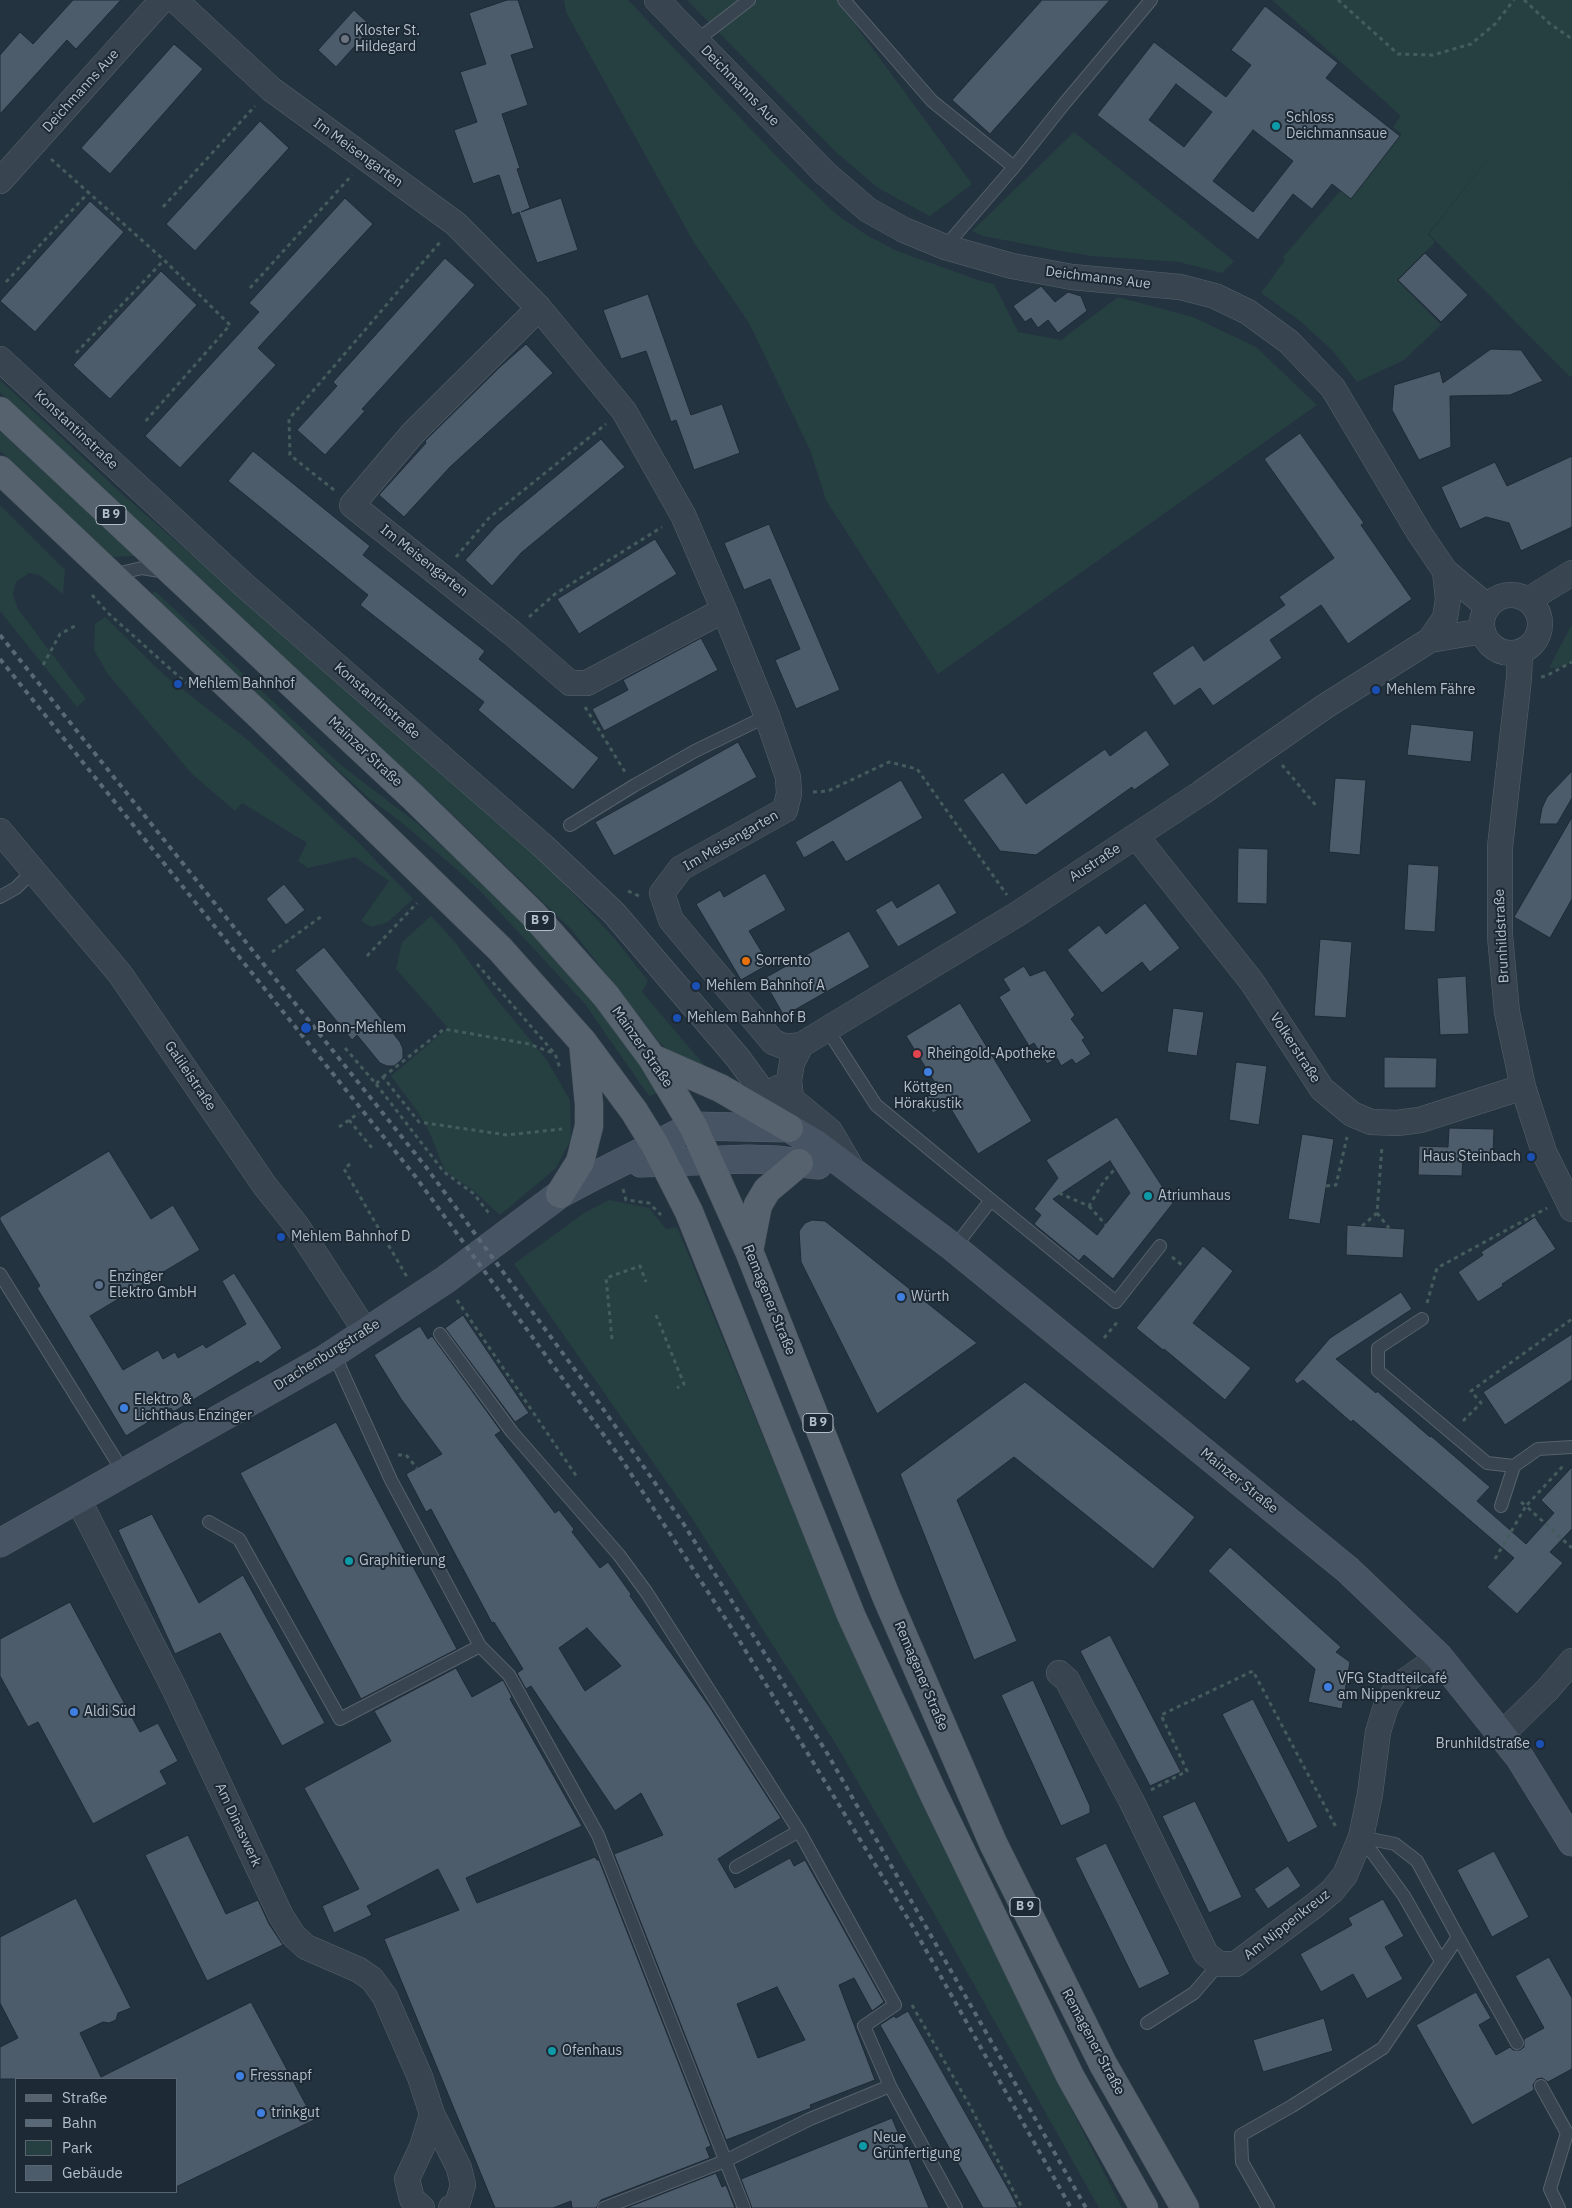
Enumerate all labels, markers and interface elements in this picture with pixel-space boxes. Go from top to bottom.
place label: Kloster St. Hildegard [355,23,420,56]
marker: Kloster St. Hildegard [339,33,351,45]
street label: Deichmanns Aue [697,42,783,130]
street label: Deichmanns Aue [39,46,123,136]
place label: Schloss Deichmannsaue [1286,110,1387,142]
street label: Im Meisengarten [310,115,406,191]
marker: Schloss Deichmannsaue [1270,120,1282,132]
street label: Deichmanns Aue [1044,263,1152,293]
street label: Konstantinstraße [31,387,121,473]
road number: B 9 [96,506,126,524]
street label: Im Meisengarten [377,522,471,600]
street label: Konstantinstraße [331,659,423,743]
place label: Mehlem Bahnhof [188,676,295,692]
marker: Mehlem Bahnhof [172,678,184,690]
place label: Mehlem Fähre [1386,682,1475,698]
marker: Mehlem Fähre [1370,684,1382,696]
street label: Mainzer Straße [325,713,405,791]
street label: Im Meisengarten [681,807,781,875]
street label: Austraße [1066,840,1124,886]
street label: Brunhildstraße [1491,888,1513,984]
road number: B 9 [525,911,555,930]
place label: Sorrento [756,953,811,969]
marker: Sorrento [740,955,752,967]
place label: Mehlem Bahnhof A [706,978,825,994]
marker: Mehlem Bahnhof A [690,980,702,992]
street label: Mainzer Straße [608,1003,676,1091]
place label: Mehlem Bahnhof B [687,1010,806,1026]
street label: Volkerstraße [1266,1010,1324,1086]
marker: Mehlem Bahnhof B [671,1012,683,1024]
place label: Bonn-Mehlem [317,1020,406,1036]
marker: Bonn-Mehlem [299,1021,313,1035]
street label: Galileistraße [161,1038,219,1114]
place label: Rheingold-Apotheke [927,1046,1056,1062]
marker: Rheingold-Apotheke [911,1048,923,1060]
marker: Köttgen Hörakustik [922,1066,934,1078]
place label: Köttgen Hörakustik [894,1080,962,1112]
place label: Haus Steinbach [1423,1149,1521,1165]
marker: Haus Steinbach [1525,1151,1537,1163]
place label: Atriumhaus [1158,1188,1231,1204]
marker: Atriumhaus [1142,1190,1154,1202]
place label: Mehlem Bahnhof D [291,1229,410,1245]
marker: Mehlem Bahnhof D [275,1231,287,1243]
street label: Remagener Straße [739,1242,799,1358]
place label: Enzinger Elektro GmbH [109,1269,197,1302]
marker: Enzinger Elektro GmbH [93,1279,105,1291]
place label: Würth [911,1289,949,1305]
marker: Würth [895,1291,907,1303]
street label: Drachenburgstraße [271,1316,383,1394]
place label: Elektro & Lichthaus Enzinger [134,1392,252,1424]
marker: Elektro & Lichthaus Enzinger [118,1402,130,1414]
road number: B 9 [803,1414,833,1432]
street label: Mainzer Straße [1197,1445,1281,1517]
place label: Graphitierung [359,1553,445,1569]
marker: Graphitierung [343,1555,355,1567]
street label: Remagener Straße [890,1619,952,1733]
place label: VFG Stadtteilcafé am Nippenkreuz [1338,1671,1447,1704]
marker: VFG Stadtteilcafé am Nippenkreuz [1322,1681,1334,1693]
place label: Aldi Süd [84,1704,136,1720]
marker: Aldi Süd [68,1706,80,1718]
place label: Brunhildstraße [1436,1736,1530,1752]
marker: Brunhildstraße [1534,1738,1546,1750]
street label: Am Dinaswerk [211,1780,265,1870]
street label: Am Nippenkreuz [1241,1886,1333,1964]
road number: B 9 [1010,1898,1040,1916]
street label: Remagener Straße [1058,1986,1128,2098]
place label: Ofenhaus [562,2043,622,2059]
marker: Ofenhaus [546,2045,558,2057]
place label: Fressnapf [250,2068,312,2084]
marker: Fressnapf [234,2070,246,2082]
legend [15,2078,178,2193]
text: Straße [62,2088,107,2107]
place label: trinkgut [271,2105,320,2121]
marker: trinkgut [255,2107,267,2119]
text: Bahn [62,2113,97,2132]
place label: Neue Grünfertigung [873,2130,960,2162]
text: Park [62,2138,92,2157]
marker: Neue Grünfertigung [857,2140,869,2152]
text: Gebäude [62,2163,123,2182]

